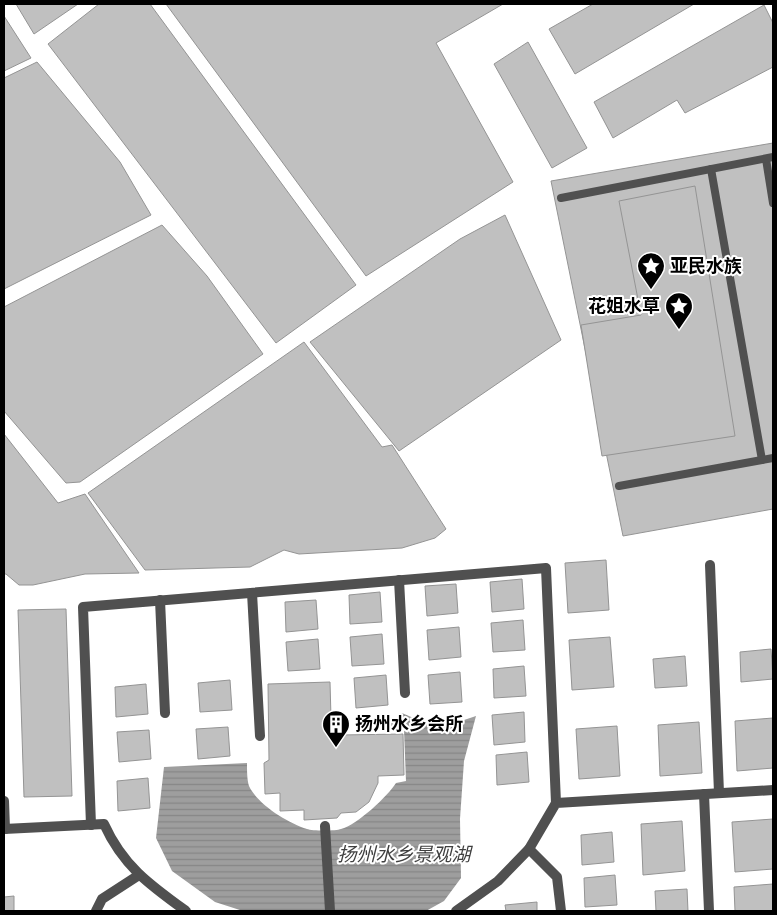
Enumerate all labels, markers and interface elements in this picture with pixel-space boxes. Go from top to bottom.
place icon: 亚民水族 [636,251,666,290]
place label: 亚民水族 [670,255,742,277]
place icon: 花姐水草 [664,291,694,330]
place label: 花姐水草 [588,295,660,317]
building icon: 扬州水乡会所 [321,709,351,748]
place label: 扬州水乡会所 [355,713,463,735]
water label: 扬州水乡景观湖 [337,843,473,867]

